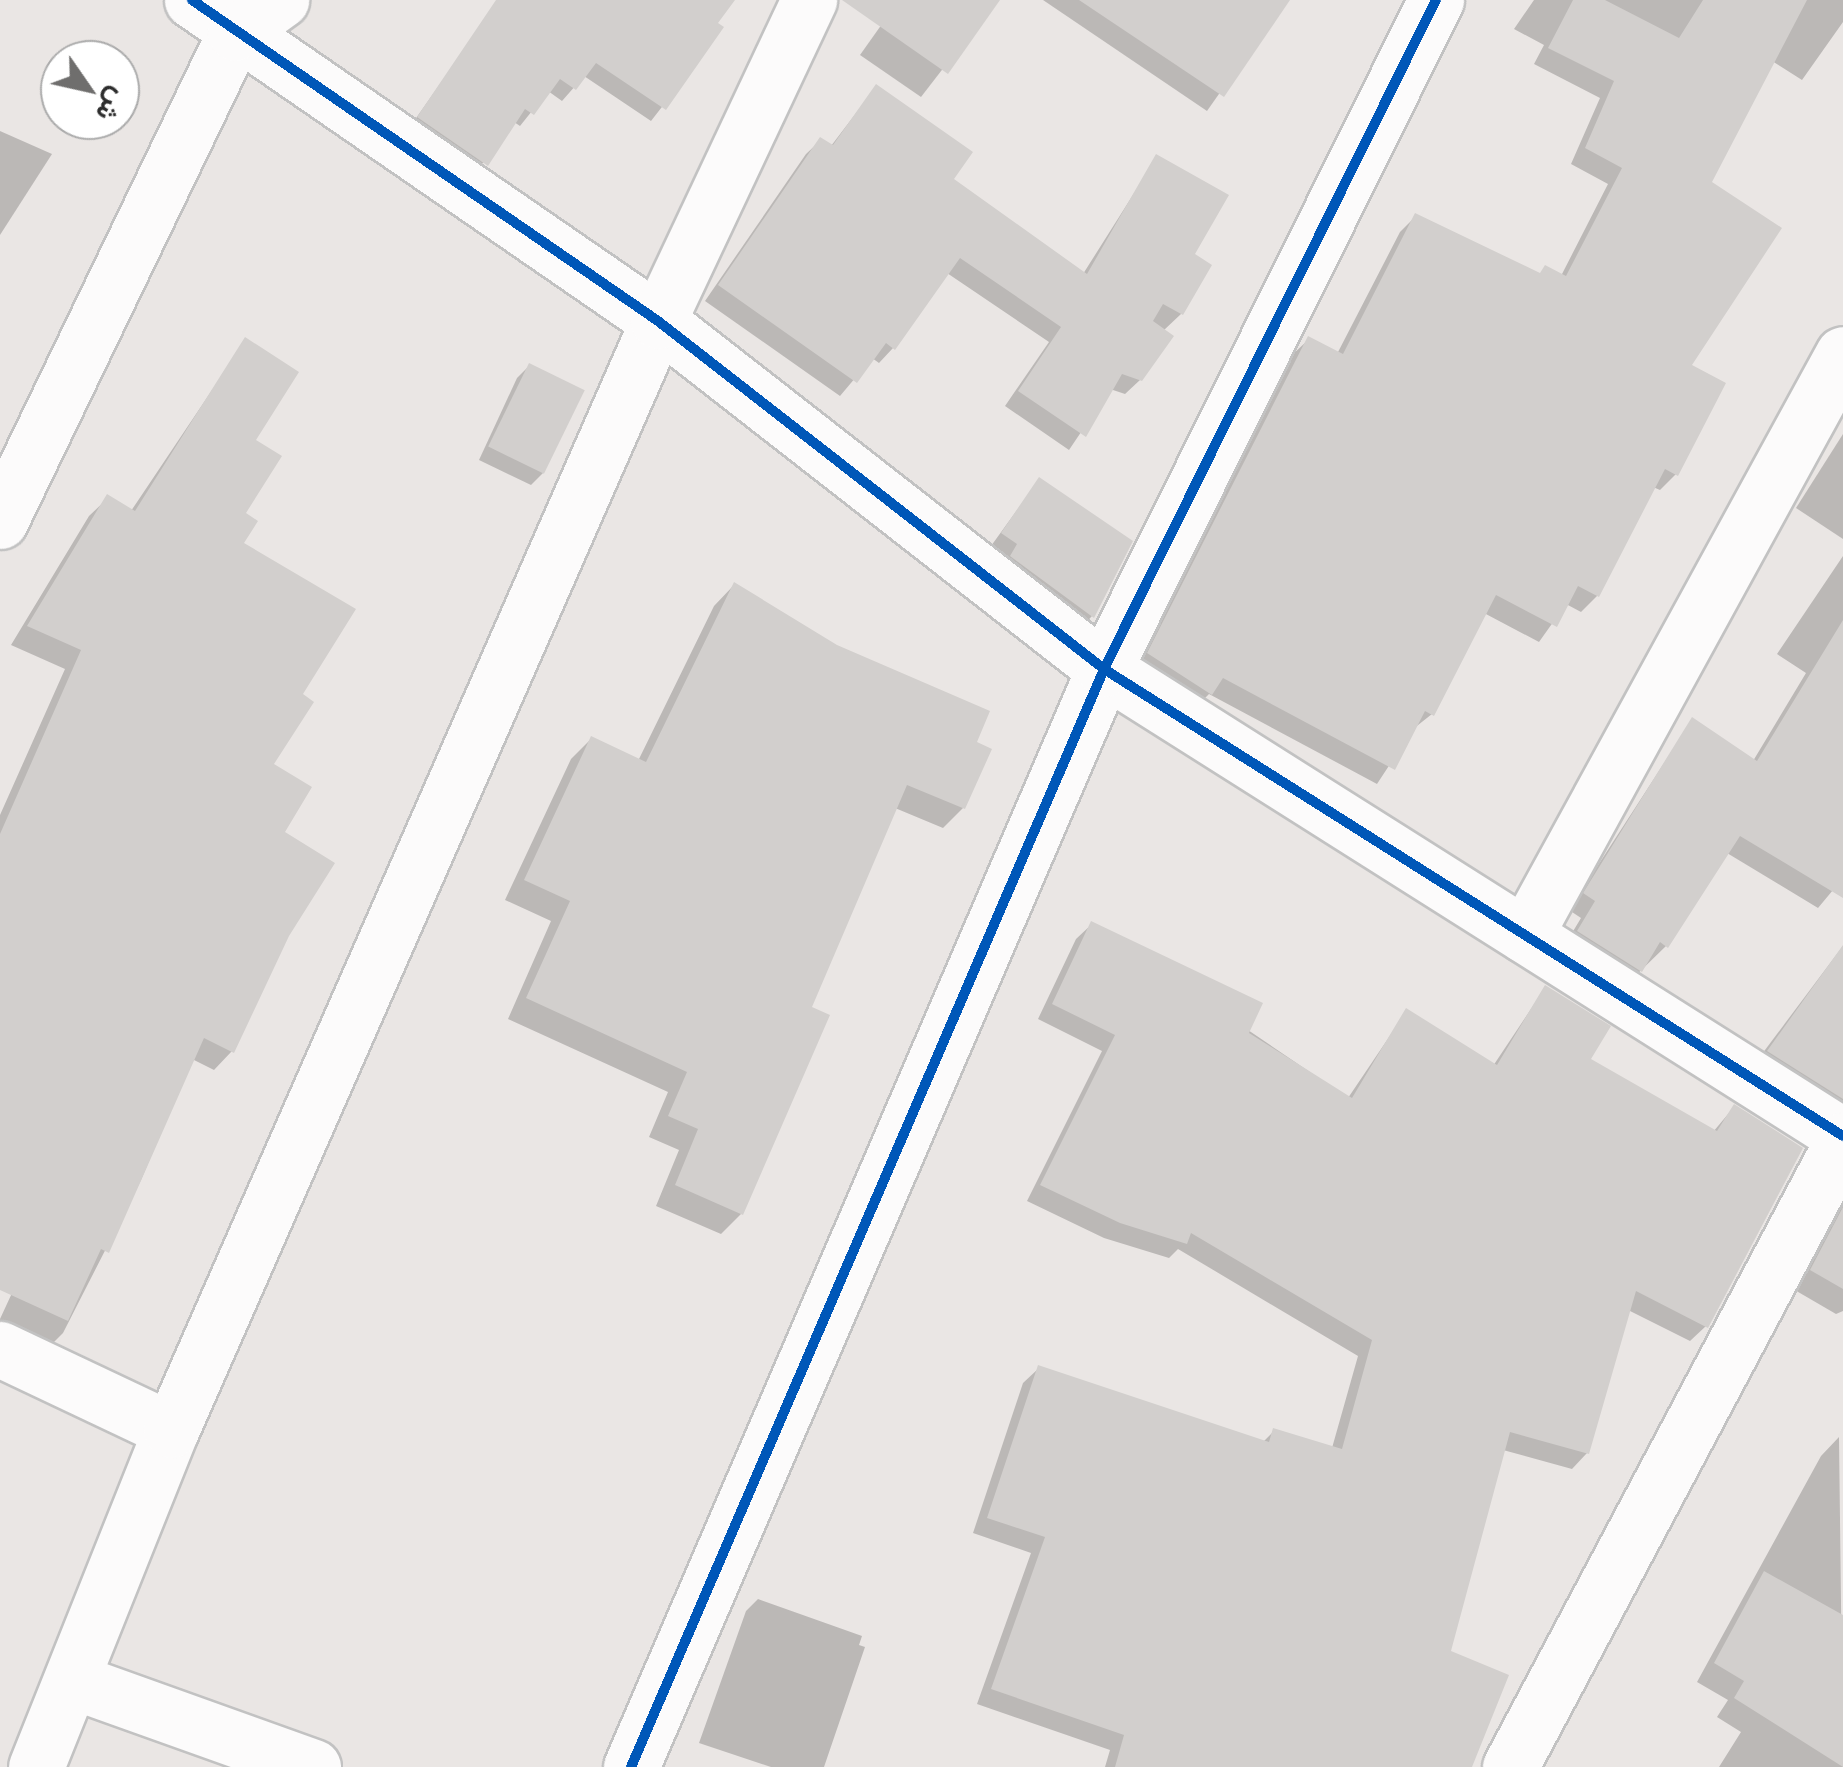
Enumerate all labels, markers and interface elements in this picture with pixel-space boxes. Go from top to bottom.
north arrow [40,40,140,140]
text: ش [88,81,138,130]

